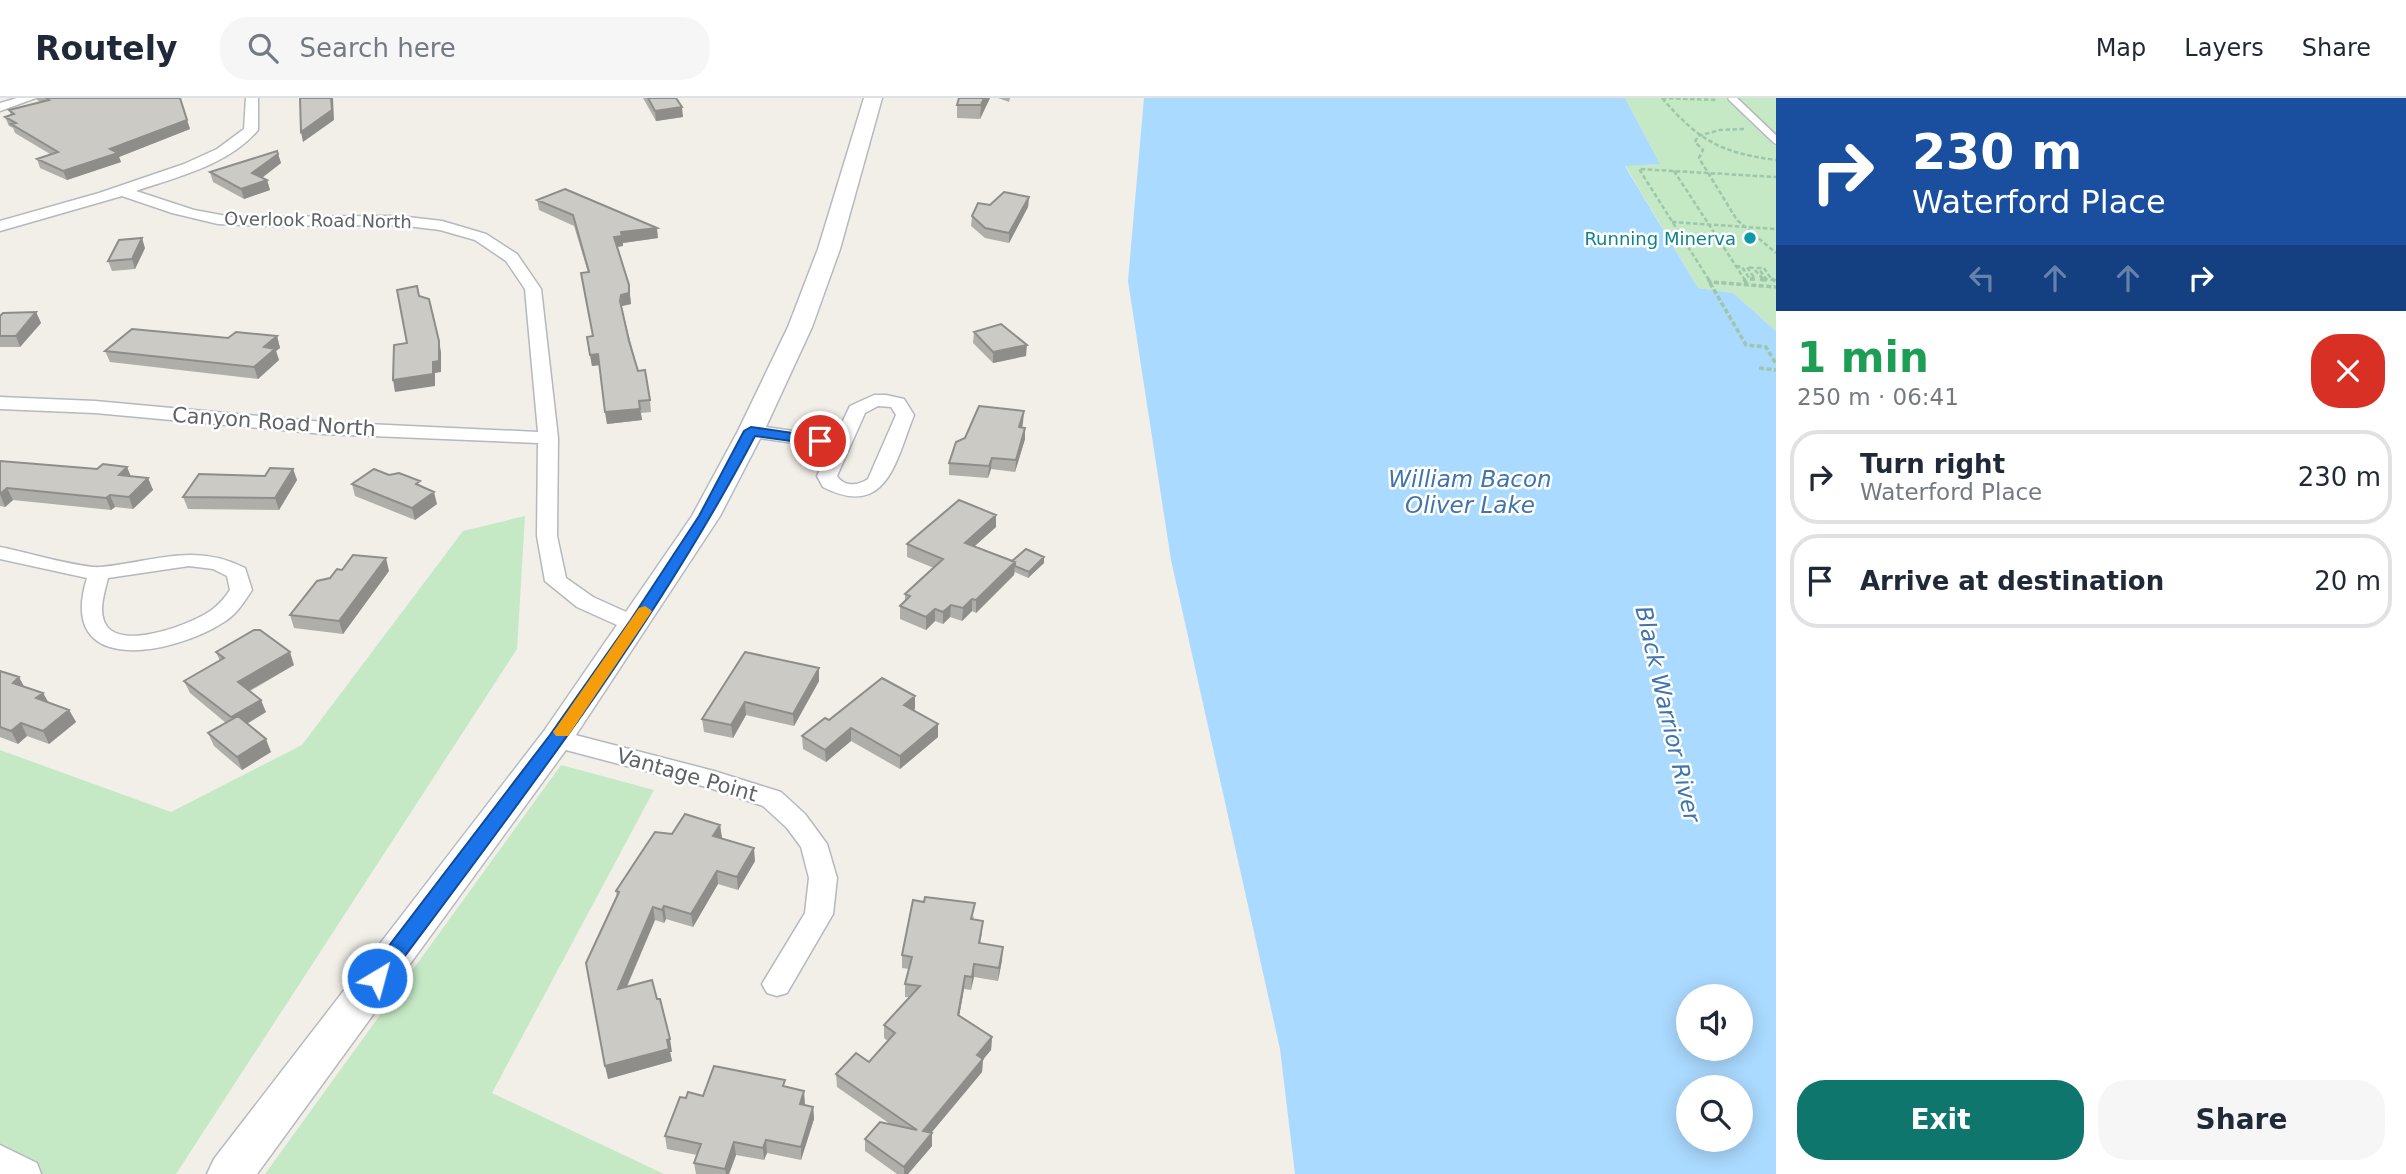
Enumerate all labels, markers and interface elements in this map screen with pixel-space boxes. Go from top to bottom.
search box [220,17,710,80]
text: Routely [35,29,178,68]
icon: search [244,29,282,67]
text: Search here [300,33,456,63]
text: Map [2096,34,2146,62]
text: Layers [2184,34,2264,62]
text: Share [2302,34,2371,62]
text: 230 m [1912,124,2082,181]
icon: right [1797,126,1888,217]
text: Waterford Place [1912,183,2166,221]
street label: Overlook Road North [224,208,412,232]
place label: Running Minerva [1584,228,1736,249]
marker: Running Minerva [1742,230,1758,246]
icon: left [1963,259,2001,297]
icon: ahead [2036,259,2074,297]
icon: ahead [2109,259,2147,297]
icon: right [2182,259,2220,297]
text: 1 min [1797,333,1929,382]
button: close [2311,334,2385,408]
text: 250 m · 06:41 [1797,384,1959,410]
street label: Canyon Road North [171,403,377,441]
pin [790,411,850,471]
icon: arrive [801,422,839,460]
text: Turn right [1860,449,2005,479]
icon: right [1801,458,1839,496]
text: 230 m [2298,462,2381,492]
water label: William Bacon Oliver Lake [1388,466,1552,518]
text: Waterford Place [1860,479,2042,505]
icon: arrive [1801,562,1839,600]
text: Arrive at destination [1860,566,2164,596]
text: 20 m [2314,566,2381,596]
water label: Black Warrior River [1630,603,1706,826]
street label: Vantage Point [614,743,760,807]
position arrow [340,941,414,1015]
map controls [1676,984,1753,1152]
button: sound [1676,984,1753,1061]
button: search [1676,1075,1753,1152]
button: Exit [1797,1080,2084,1160]
button: Share [2098,1080,2385,1160]

